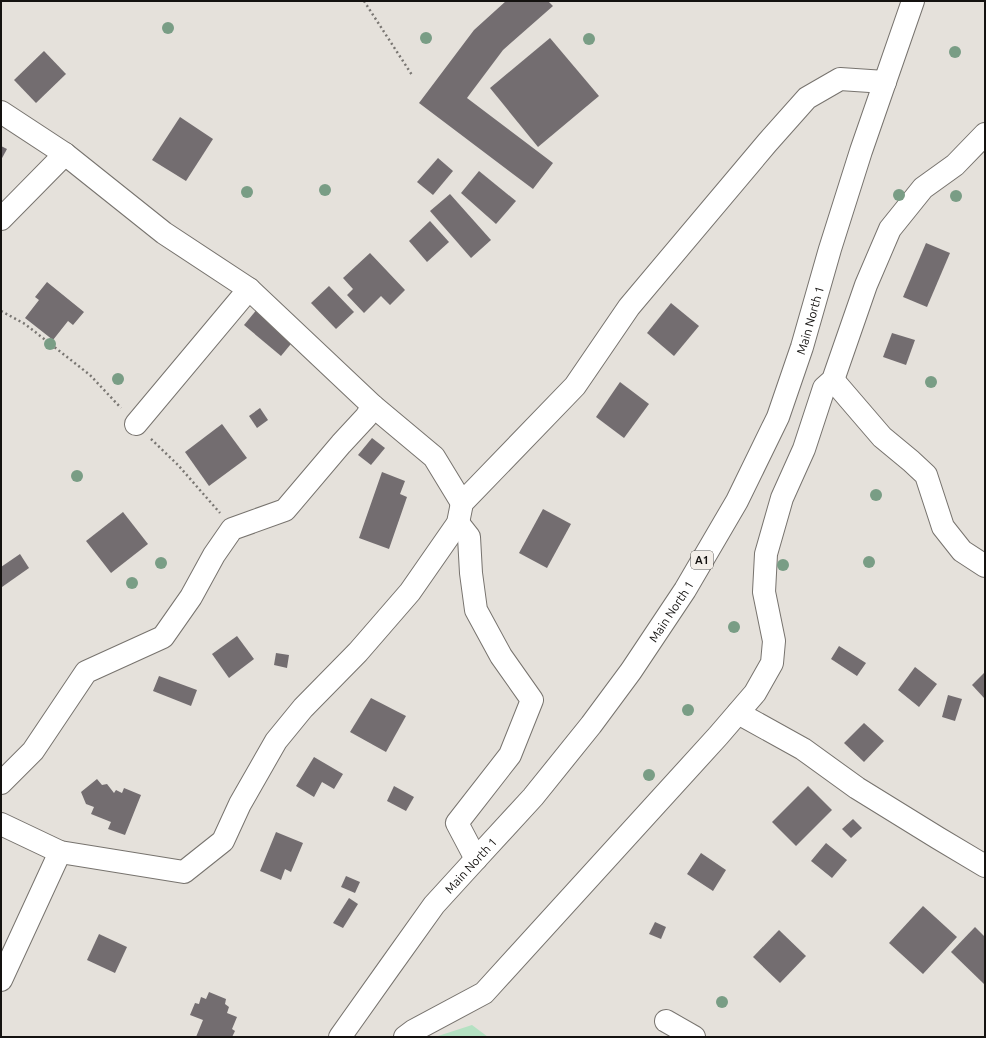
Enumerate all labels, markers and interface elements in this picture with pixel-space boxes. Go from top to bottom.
street label: Main North 1 [793,285,826,356]
road number: A1 [691,551,713,569]
street label: Main North 1 [646,578,695,644]
street label: Main North 1 [442,835,499,896]

